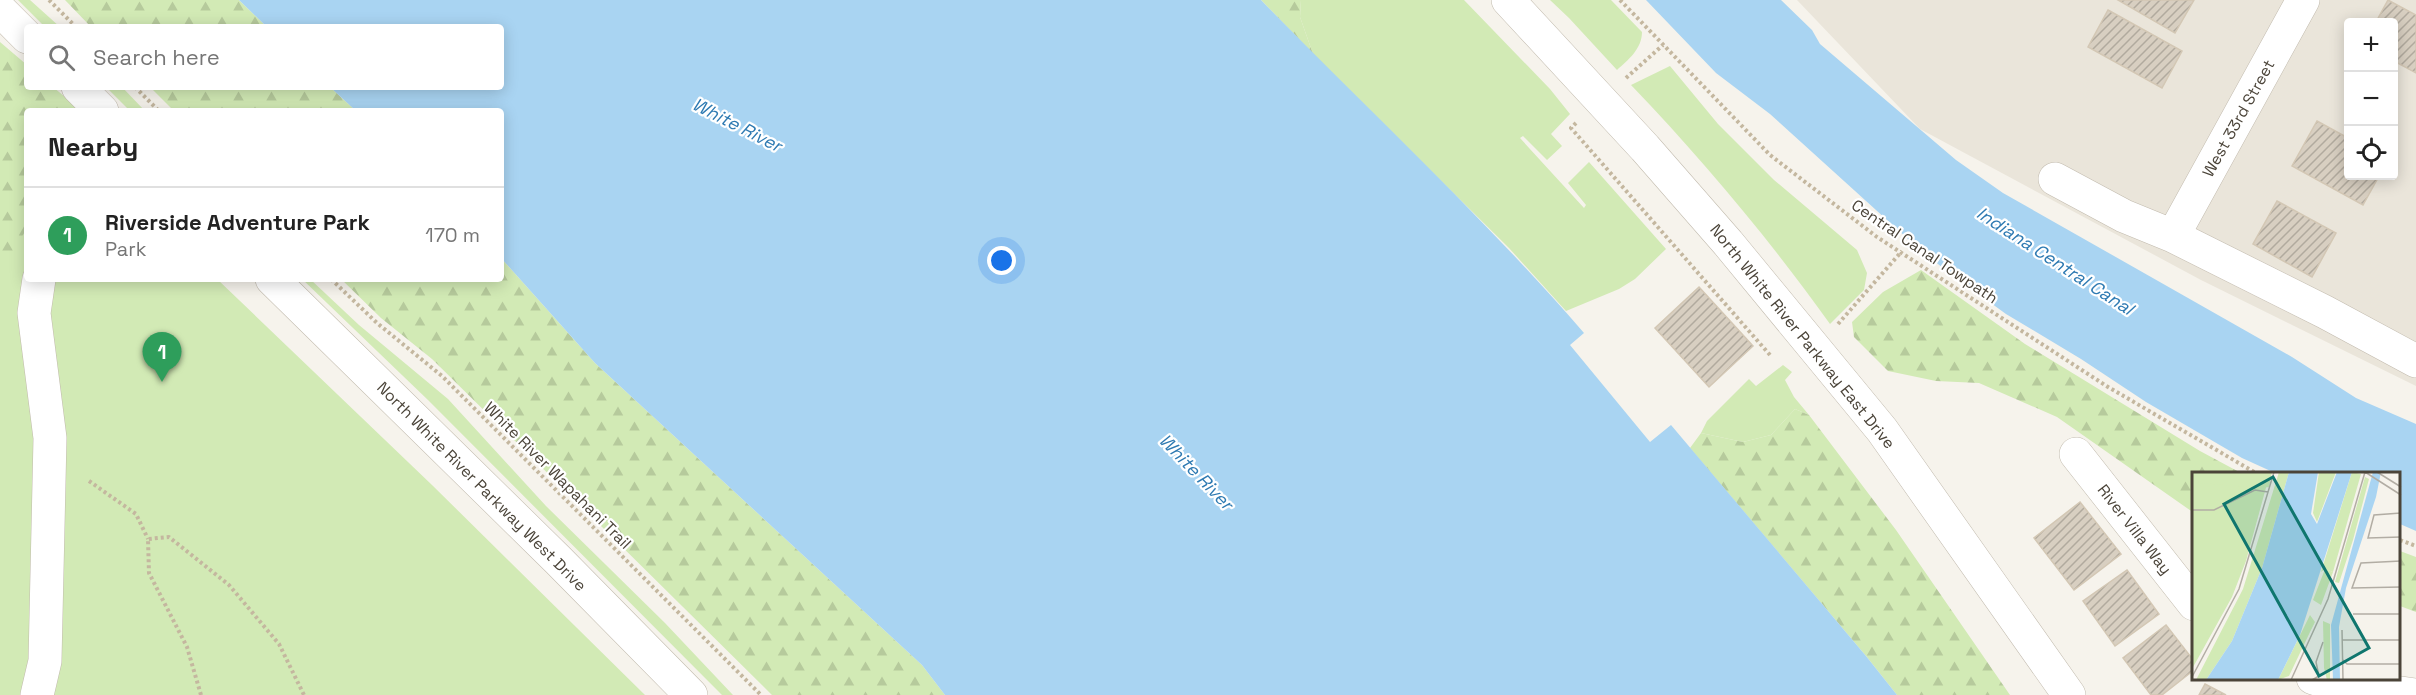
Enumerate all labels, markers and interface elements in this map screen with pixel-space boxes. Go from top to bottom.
map controls [2344,18,2398,180]
button: + [2344,18,2398,72]
search box [24,24,504,90]
icon: search [45,41,78,74]
text: Search here [93,43,220,71]
street label: West 33rd Street [2197,56,2279,181]
button: − [2344,72,2398,126]
water label: White River [689,92,788,158]
button: locate [2344,126,2398,180]
text: Nearby [48,130,138,164]
street label: Central Canal Towpath [1847,195,2002,308]
water label: Indiana Central Canal [1972,201,2140,321]
text: Riverside Adventure Park [105,208,370,236]
street label: North White River Parkway East Drive [1705,220,1900,453]
text: 1 [63,222,72,248]
text: 170 m [425,222,480,248]
text: Park [105,236,147,262]
your location [987,246,1016,275]
pin: 1 [142,332,182,382]
street label: North White River Parkway West Drive [372,377,591,596]
street label: White River Wapahani Trail [479,397,636,554]
water label: White River [1154,429,1240,516]
inset map [2192,472,2401,680]
street label: River Villa Way [2093,480,2176,579]

